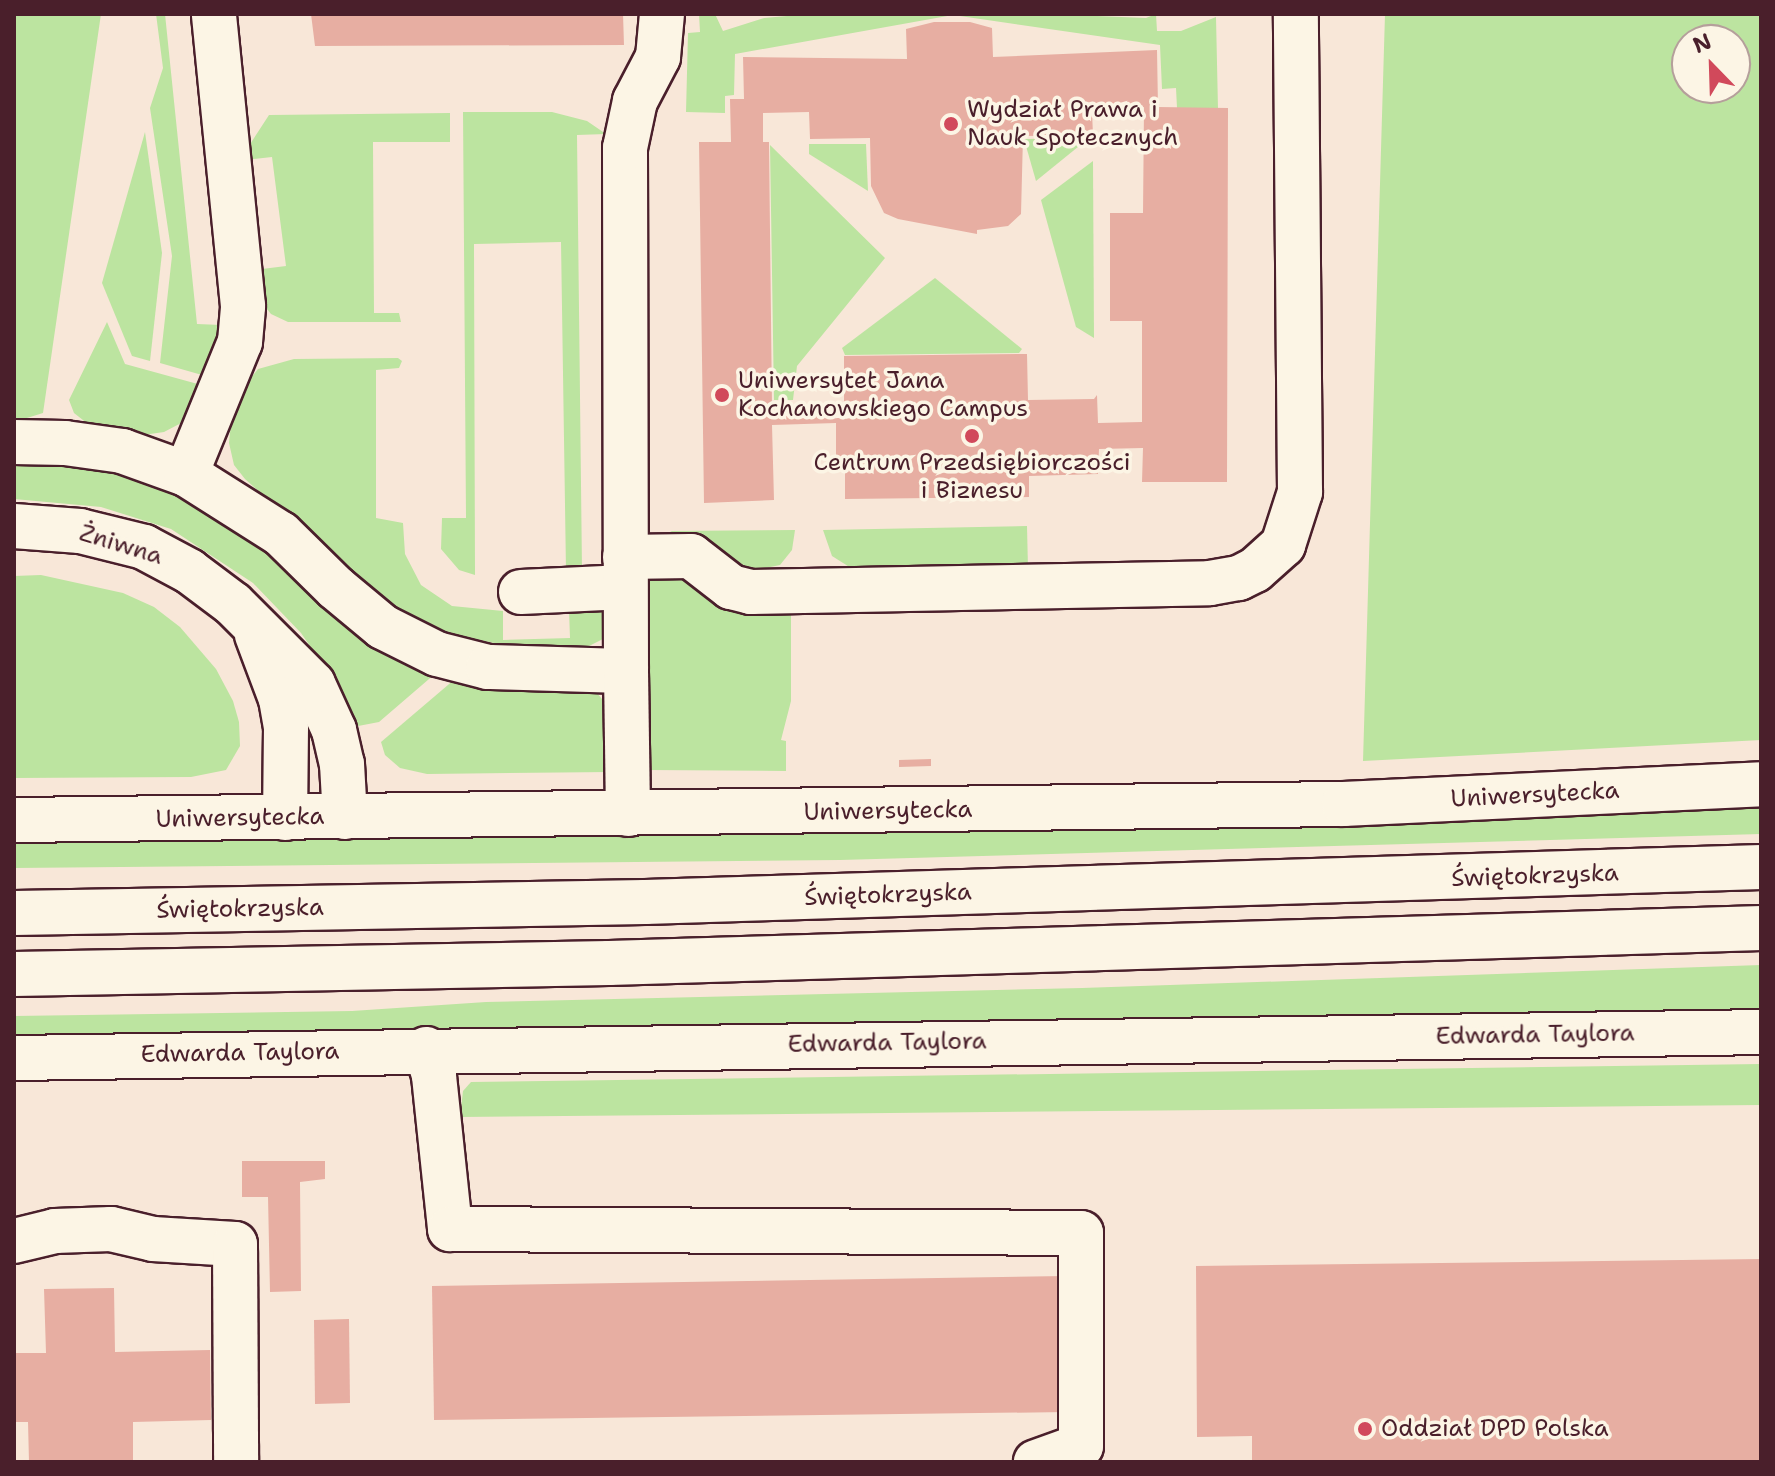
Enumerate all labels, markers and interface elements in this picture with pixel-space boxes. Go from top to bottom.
north arrow [1671,24,1751,104]
text: N [1689,27,1716,60]
place label: Wydział Prawa i Nauk Społecznych [967,96,1178,152]
marker: Wydział Prawa i Nauk Społecznych [942,115,960,133]
place label: Uniwersytet Jana Kochanowskiego Campus [738,367,1028,423]
marker: Uniwersytet Jana Kochanowskiego Campus [713,386,731,404]
marker: Centrum Przedsiębiorczości i Biznesu [963,427,981,445]
place label: Centrum Przedsiębiorczości i Biznesu [814,449,1130,505]
street label: Żniwna [76,519,166,571]
street label: Uniwersytecka [1450,776,1620,814]
street label: Uniwersytecka [803,795,973,827]
street label: Uniwersytecka [155,802,325,834]
street label: Świętokrzyska [1451,859,1619,893]
street label: Świętokrzyska [804,878,972,912]
street label: Świętokrzyska [156,893,324,925]
street label: Edwarda Taylora [1435,1019,1635,1051]
street label: Edwarda Taylora [787,1027,987,1059]
street label: Edwarda Taylora [140,1037,340,1069]
place label: Oddział DPD Polska [1381,1415,1609,1443]
marker: Oddział DPD Polska [1356,1420,1374,1438]

